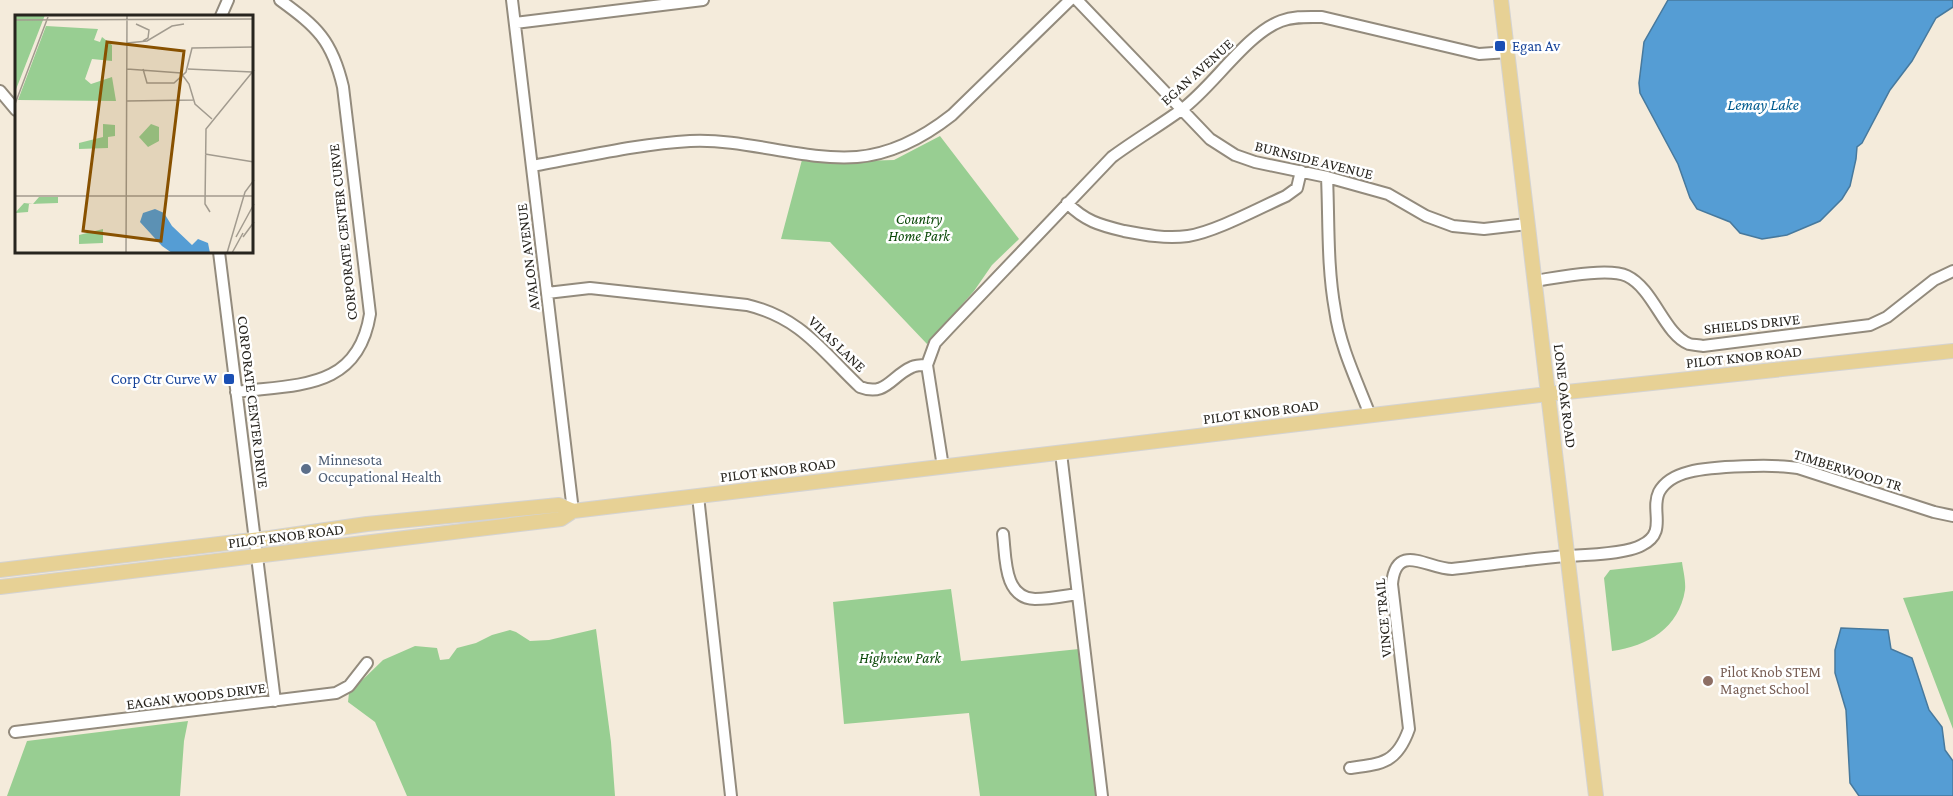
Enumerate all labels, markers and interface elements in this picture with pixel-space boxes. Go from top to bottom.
inset map [15,15,254,254]
street label: EGAN AVENUE [1158,35,1236,109]
place label: Egan Av [1512,38,1560,55]
marker: Egan Av [1493,39,1507,53]
water label: Lemay Lake [1727,96,1799,114]
street label: BURNSIDE AVENUE [1253,138,1375,182]
street label: CORPORATE CENTER CURVE [326,143,360,321]
street label: AVALON AVENUE [514,203,542,311]
park label: Country Home Park [888,211,951,244]
street label: SHIELDS DRIVE [1703,311,1801,337]
street label: VILAS LANE [805,313,869,375]
street label: CORPORATE CENTER DRIVE [234,315,272,489]
street label: LONE OAK ROAD [1551,343,1579,449]
street label: PILOT KNOB ROAD [1685,343,1803,371]
place label: Corp Ctr Curve W [111,371,217,388]
marker: Corp Ctr Curve W [222,372,236,386]
street label: PILOT KNOB ROAD [1202,397,1320,427]
street label: TIMBERWOOD TR [1792,446,1905,494]
place label: Minnesota Occupational Health [318,452,442,486]
street label: PILOT KNOB ROAD [719,455,837,485]
marker: Minnesota Occupational Health [299,462,313,476]
street label: PILOT KNOB ROAD [227,521,345,551]
street label: VINCE TRAIL [1372,577,1394,658]
park label: Highview Park [859,650,943,667]
place label: Pilot Knob STEM Magnet School [1720,664,1821,698]
marker: Pilot Knob STEM Magnet School [1701,674,1715,688]
street label: EAGAN WOODS DRIVE [125,680,267,712]

